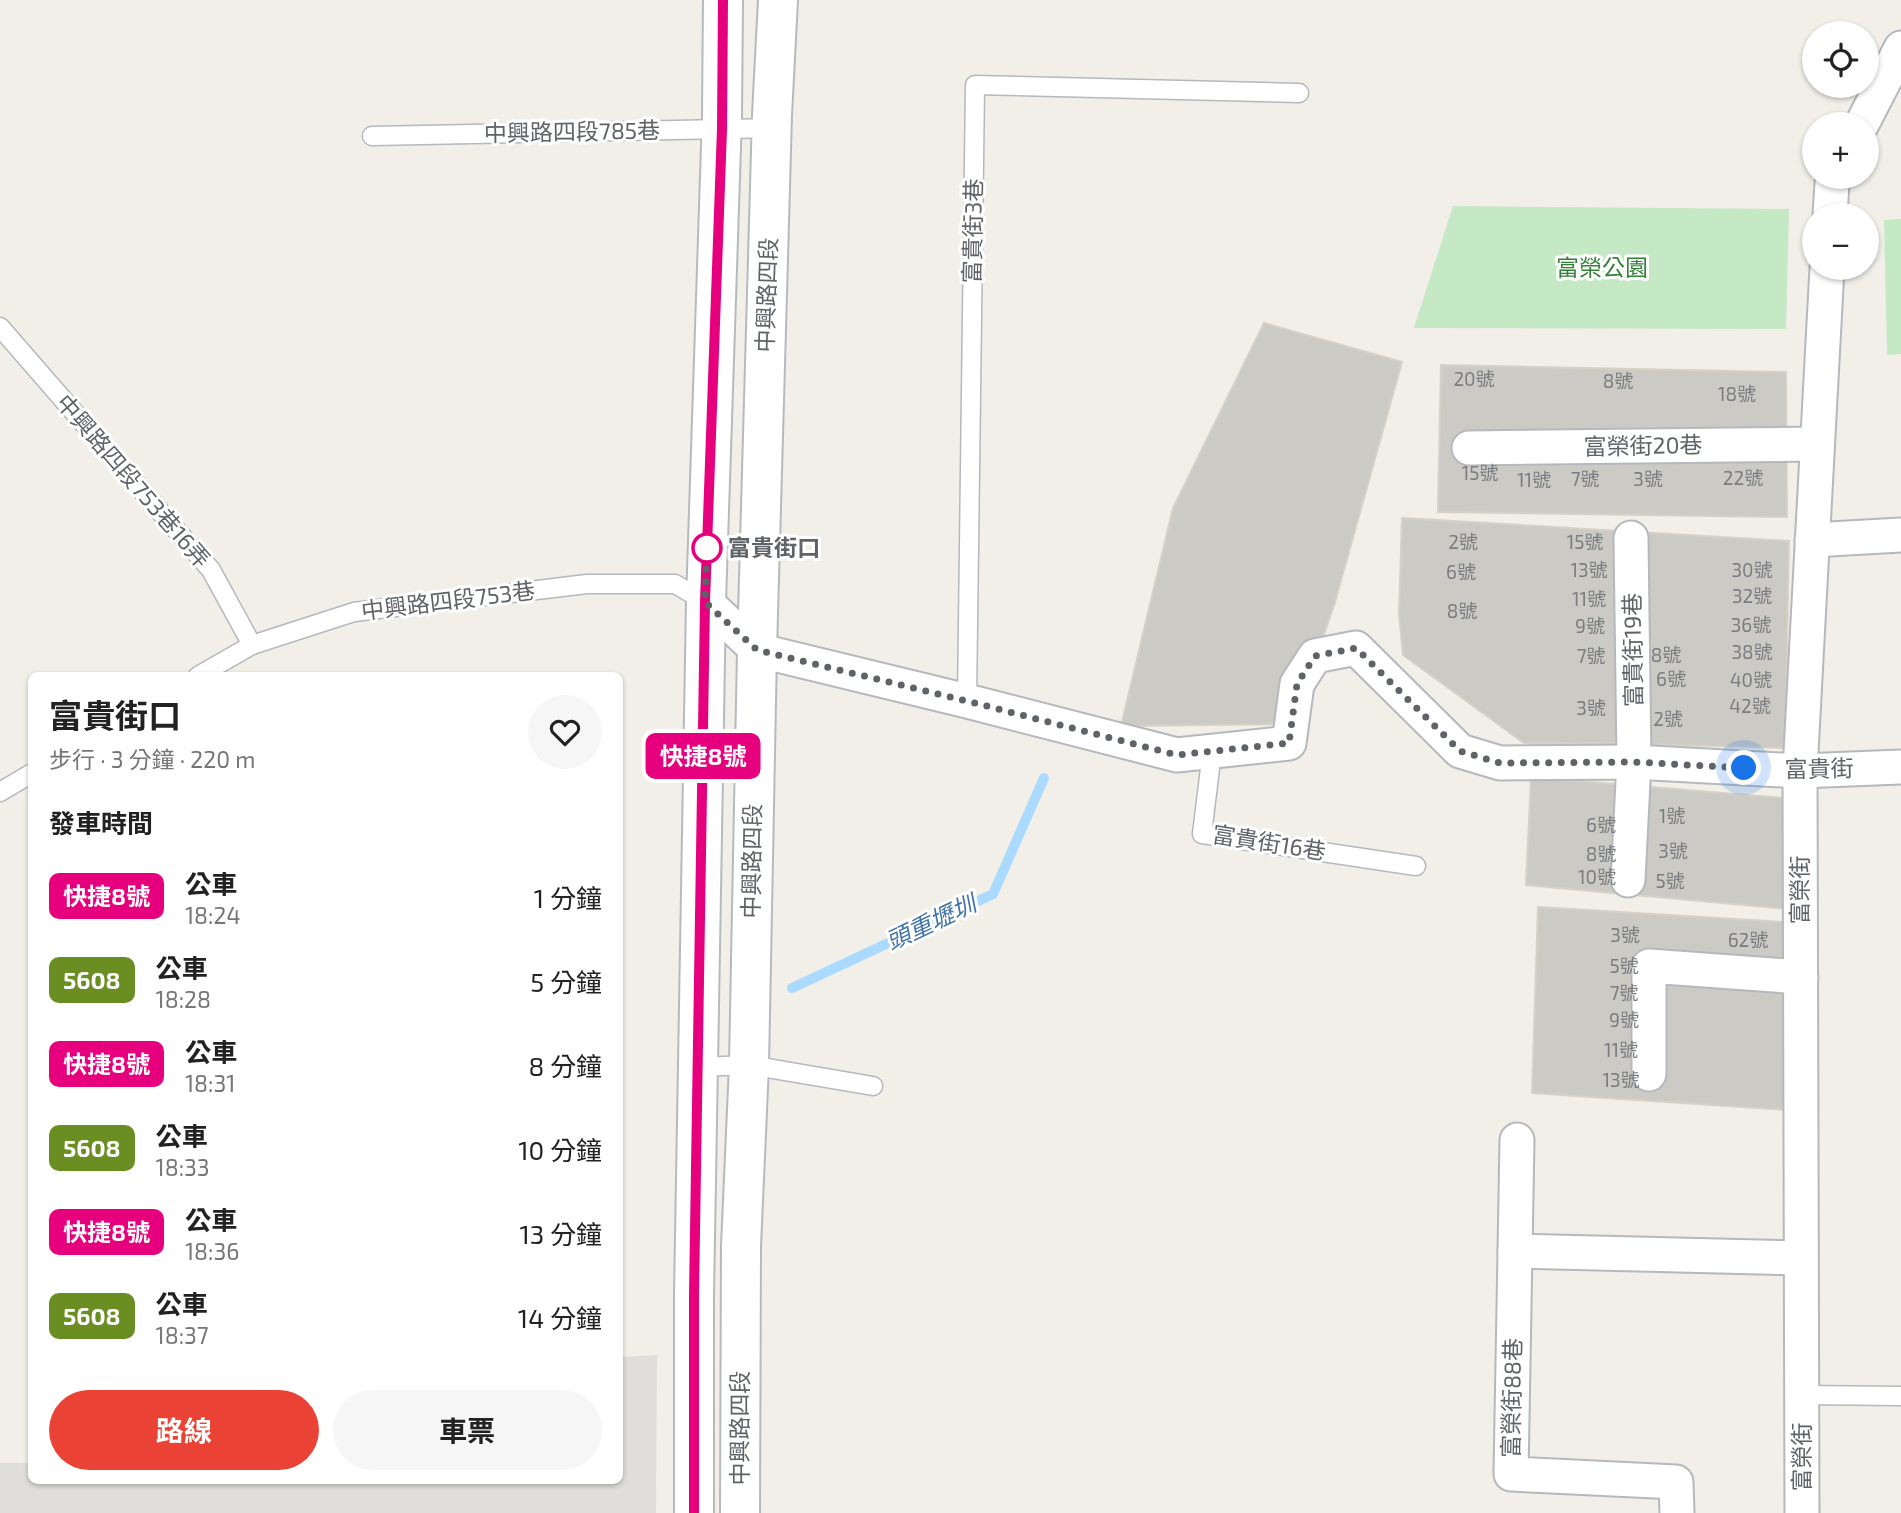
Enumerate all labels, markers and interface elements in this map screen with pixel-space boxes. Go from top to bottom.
map controls [1802,21,1879,280]
button: locate [1802,21,1879,98]
button: + [1802,112,1879,189]
street label: 中興路四段785巷 [484,115,660,147]
street label: 富貴街3巷 [957,178,987,284]
button: − [1802,203,1879,280]
street label: 中興路四段 [750,237,782,353]
park label: 富榮公園 [1556,253,1648,281]
house number: 20號 [1453,367,1495,390]
house number: 8號 [1603,369,1633,392]
house number: 18號 [1718,382,1756,405]
street label: 中興路四段753巷16弄 [51,388,217,573]
street label: 富榮街20巷 [1583,430,1703,460]
house number: 15號 [1462,461,1498,484]
house number: 22號 [1723,466,1763,489]
house number: 7號 [1571,467,1599,490]
house number: 3號 [1633,467,1663,490]
house number: 11號 [1517,468,1551,491]
house number: 2號 [1448,530,1478,553]
house number: 15號 [1567,530,1603,553]
marker: 富貴街口 [692,533,722,563]
place label: 富貴街口 [728,533,820,561]
house number: 13號 [1570,558,1608,581]
house number: 30號 [1731,558,1773,581]
house number: 6號 [1446,560,1476,583]
street label: 中興路四段753巷 [359,575,536,625]
house number: 32號 [1732,584,1772,607]
house number: 11號 [1572,587,1606,610]
street label: 富貴街19巷 [1617,593,1647,707]
house number: 8號 [1447,599,1477,622]
house number: 36號 [1731,613,1771,636]
house number: 9號 [1575,614,1605,637]
house number: 38號 [1731,640,1773,663]
house number: 8號 [1651,643,1681,666]
house number: 7號 [1577,644,1605,667]
house number: 6號 [1656,667,1686,690]
house number: 40號 [1730,668,1772,691]
house number: 42號 [1729,694,1771,717]
text: 富貴街口 [49,695,181,735]
button: heart [528,695,602,769]
house number: 3號 [1576,696,1606,719]
house number: 2號 [1653,707,1683,730]
line badge: 快捷8號 [654,733,752,779]
text: 快捷8號 [660,741,746,770]
text: 步行 · 3 分鐘 · 220 m [49,745,255,773]
your location [1726,750,1761,785]
street label: 富貴街 [1784,753,1854,783]
street label: 中興路四段 [736,803,766,919]
house number: 1號 [1659,804,1685,827]
text: 發車時間 [49,807,153,838]
house number: 6號 [1586,813,1616,836]
street label: 富貴街16巷 [1211,819,1328,865]
house number: 3號 [1658,839,1688,862]
house number: 8號 [1586,842,1616,865]
street label: 富榮街 [1785,856,1813,925]
house number: 10號 [1578,865,1616,888]
text: 公車 [185,868,237,899]
house number: 5號 [1655,869,1685,892]
text: 快捷8號 [63,881,150,910]
text: 1 分鐘 [534,882,602,913]
water label: 頭重壢圳 [881,887,983,955]
text: 18:24 [185,901,241,929]
house number: 3號 [1610,923,1640,946]
house number: 62號 [1728,928,1768,951]
text: 公車 [156,952,208,983]
house number: 5號 [1609,954,1639,977]
text: 5608 [63,965,121,994]
text: 5 分鐘 [530,966,602,997]
house number: 7號 [1610,981,1638,1004]
text: 18:28 [156,985,211,1013]
house number: 9號 [1609,1008,1639,1031]
text: 公車 [185,1036,237,1067]
house number: 11號 [1604,1038,1638,1061]
text: 快捷8號 [63,1049,150,1078]
text: 8 分鐘 [528,1050,602,1081]
house number: 13號 [1602,1068,1640,1091]
text: 18:31 [185,1069,235,1097]
text: 公車 [156,1120,208,1151]
text: 5608 [63,1133,121,1162]
text: 10 分鐘 [518,1134,602,1165]
text: 18:33 [156,1153,210,1181]
text: 公車 [185,1204,237,1235]
text: 快捷8號 [63,1217,150,1246]
text: 13 分鐘 [519,1218,602,1249]
text: 18:36 [185,1237,239,1265]
text: 公車 [156,1288,208,1319]
text: 5608 [63,1301,121,1330]
text: 14 分鐘 [518,1302,602,1333]
text: 18:37 [156,1321,209,1349]
street label: 富榮街88巷 [1496,1338,1526,1458]
street label: 中興路四段 [725,1371,753,1486]
button: 路線 [49,1390,319,1470]
button: 車票 [333,1390,602,1470]
street label: 富榮街 [1787,1423,1815,1492]

